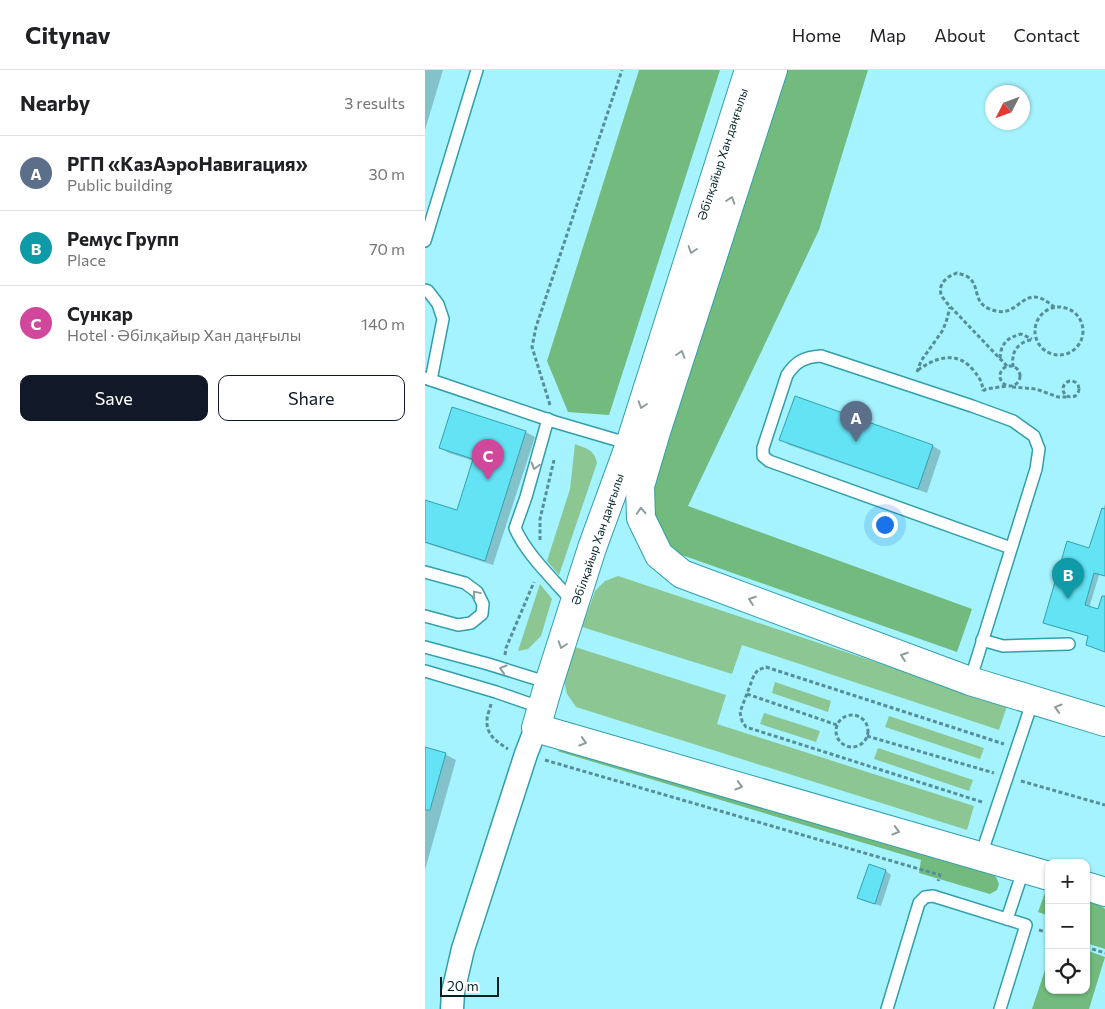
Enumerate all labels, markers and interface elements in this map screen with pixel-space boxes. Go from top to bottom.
text: Citynav [25,20,111,49]
text: Home [792,24,841,46]
text: Map [869,24,906,46]
text: About [934,24,986,46]
text: Contact [1014,24,1080,46]
north arrow [985,85,1030,130]
street label: Әбілқайыр Хан даңғылы [694,86,750,222]
text: Nearby [20,90,90,115]
text: 3 results [344,93,405,112]
text: РГП «КазАэроНавигация» [67,152,308,175]
text: A [30,164,42,183]
text: 30 m [368,164,405,183]
text: Public building [67,175,172,194]
one-way arrow [725,196,735,204]
text: Ремус Групп [67,227,179,250]
text: B [31,239,41,258]
text: 70 m [369,239,405,258]
one-way arrow [687,245,697,253]
text: Place [67,250,106,269]
text: Сункар [67,302,133,325]
text: C [31,314,41,333]
text: 140 m [361,314,405,333]
text: Hotel · Әбілқайыр Хан даңғылы [67,325,301,344]
one-way arrow [675,351,685,359]
button: Save [20,375,208,421]
button: Share [218,375,405,421]
one-way arrow [638,400,648,408]
pin: A [840,401,872,442]
pin: C [472,439,504,480]
one-way arrow [530,461,540,470]
street label: Әбілқайыр Хан даңғылы [568,471,626,607]
one-way arrow [636,506,647,514]
your location [872,512,898,538]
pin: B [1052,558,1084,599]
one-way arrow [473,591,482,600]
one-way arrow [748,596,757,606]
one-way arrow [557,640,567,648]
one-way arrow [901,652,909,662]
one-way arrow [499,664,507,674]
one-way arrow [1055,703,1063,713]
one-way arrow [579,736,587,746]
one-way arrow [735,781,743,791]
one-way arrow [891,825,900,836]
map controls [1045,859,1090,994]
button: + [1045,859,1090,904]
button: − [1045,904,1090,949]
button: locate [1045,949,1090,994]
scale bar [440,974,499,997]
text: 20 m [447,977,479,994]

